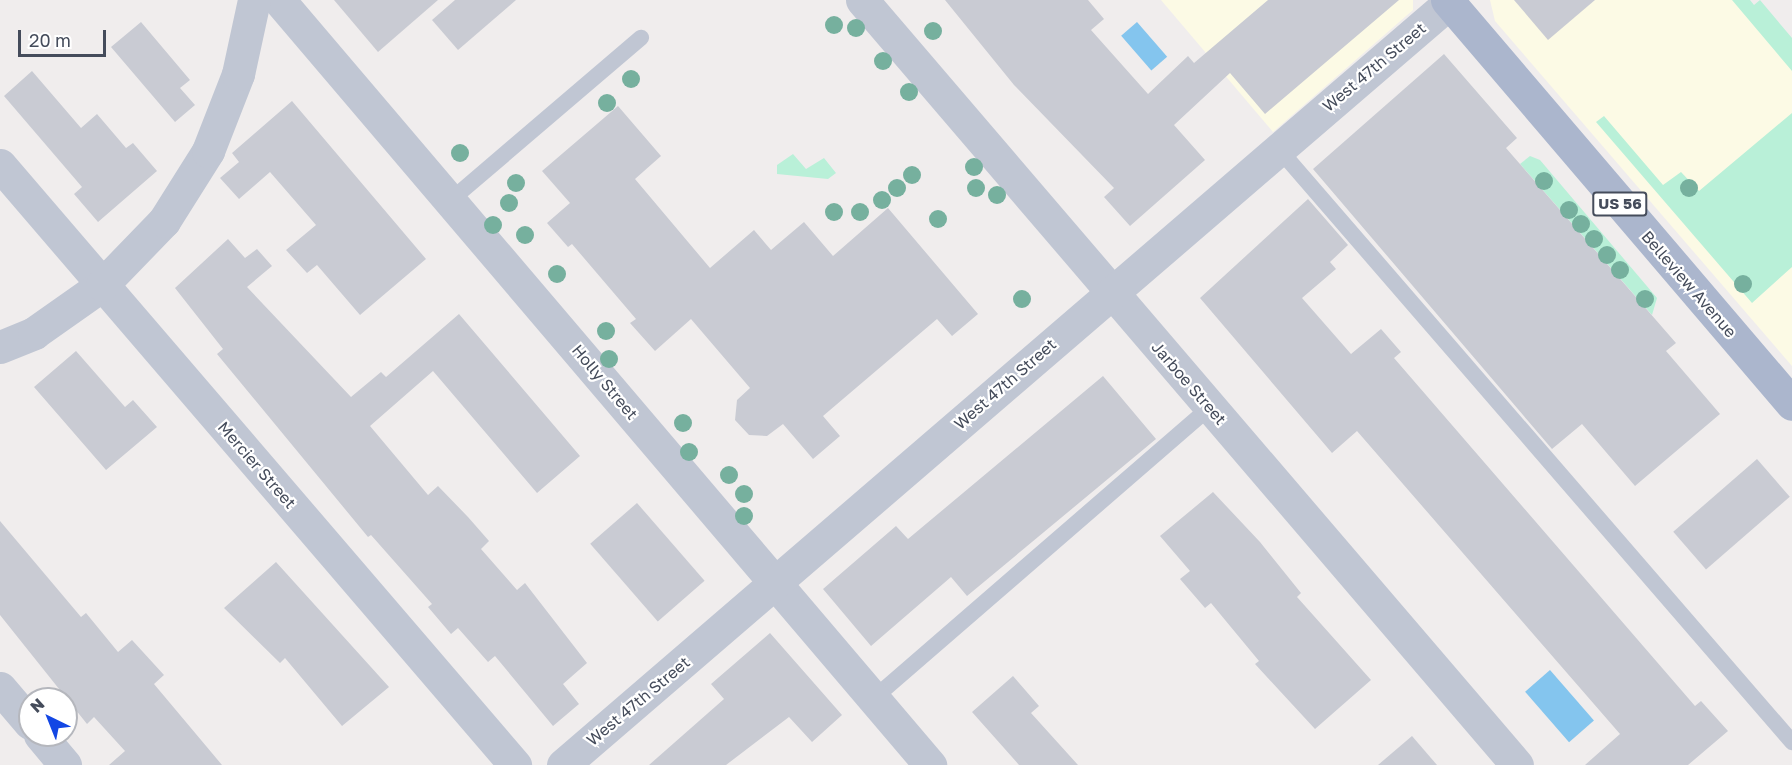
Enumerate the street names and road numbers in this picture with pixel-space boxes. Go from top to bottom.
street label: West 47th Street [1319,18,1429,116]
road number: US 56 [1592,192,1648,216]
street label: Belleview Avenue [1638,227,1740,341]
street label: West 47th Street [950,335,1060,433]
street label: Jarboe Street [1148,337,1230,429]
street label: Holly Street [568,341,642,423]
street label: Mercier Street [214,418,300,512]
street label: West 47th Street [583,652,693,750]

